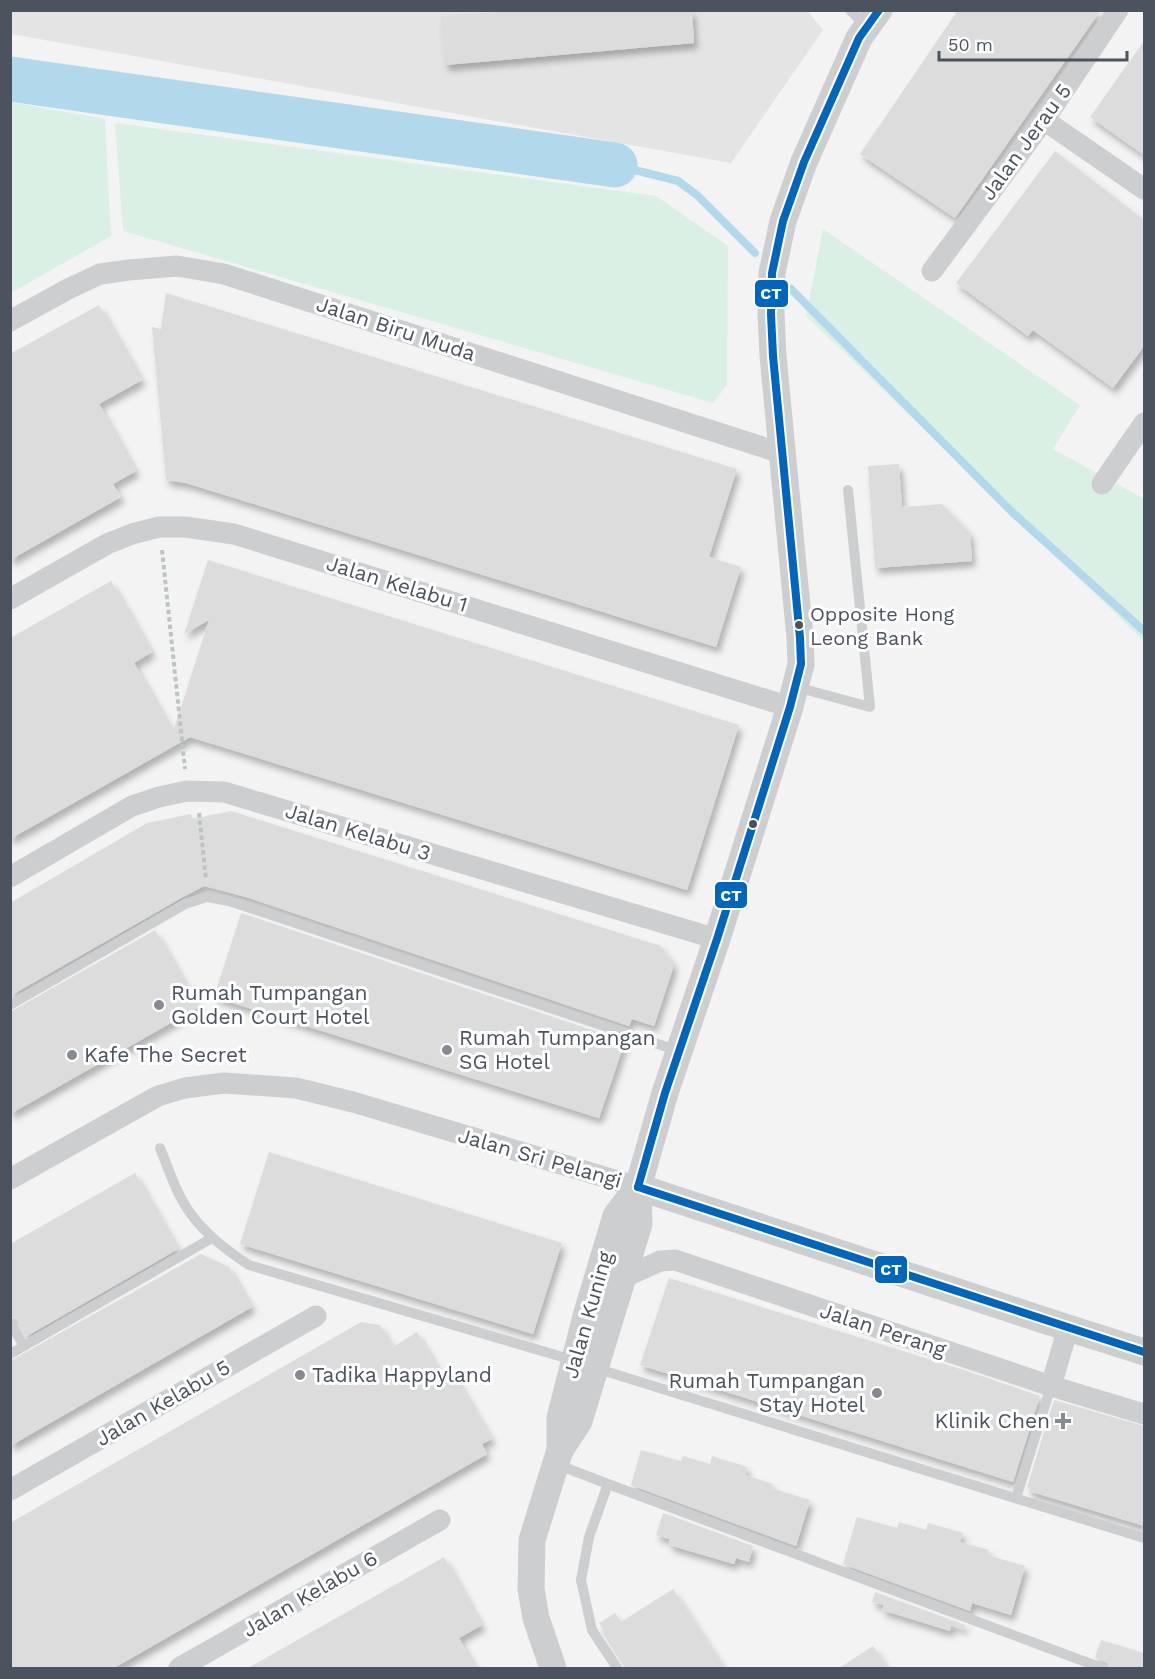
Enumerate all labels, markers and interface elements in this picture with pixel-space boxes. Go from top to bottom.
scale bar [939,24,1126,62]
text: 50 m [948,34,993,55]
street label: Jalan Jerau 5 [975,79,1076,205]
line badge: CT [754,279,789,308]
text: CT [760,284,782,303]
street label: Jalan Biru Muda [314,291,479,366]
street label: Jalan Kelabu 1 [324,550,471,617]
place label: Opposite Hong Leong Bank [810,602,954,650]
marker: Opposite Hong Leong Bank [793,619,805,631]
street label: Jalan Kelabu 3 [282,798,434,866]
unlabelled marker [747,818,759,830]
line badge: CT [714,881,748,909]
text: CT [720,886,742,905]
place label: Rumah Tumpangan Golden Court Hotel [171,980,370,1029]
marker: Rumah Tumpangan Golden Court Hotel [152,998,166,1012]
place label: Rumah Tumpangan SG Hotel [459,1025,656,1074]
place label: Kafe The Secret [84,1042,247,1067]
marker: Rumah Tumpangan SG Hotel [440,1043,454,1057]
marker: Kafe The Secret [65,1048,79,1062]
street label: Jalan Sri Pelangi [455,1122,625,1193]
street label: Jalan Kuning [557,1248,618,1381]
line badge: CT [874,1255,908,1284]
text: CT [880,1260,902,1279]
street label: Jalan Perang [817,1297,950,1362]
street label: Jalan Kelabu 5 [91,1354,234,1451]
place label: Tadika Happyland [312,1362,492,1387]
marker: Tadika Happyland [293,1368,307,1382]
place label: Rumah Tumpangan Stay Hotel [668,1368,866,1417]
marker: Rumah Tumpangan Stay Hotel [870,1386,884,1400]
place label: Klinik Chen [935,1408,1050,1433]
marker: Klinik Chen [1054,1412,1072,1430]
street label: Jalan Kelabu 6 [238,1545,381,1642]

